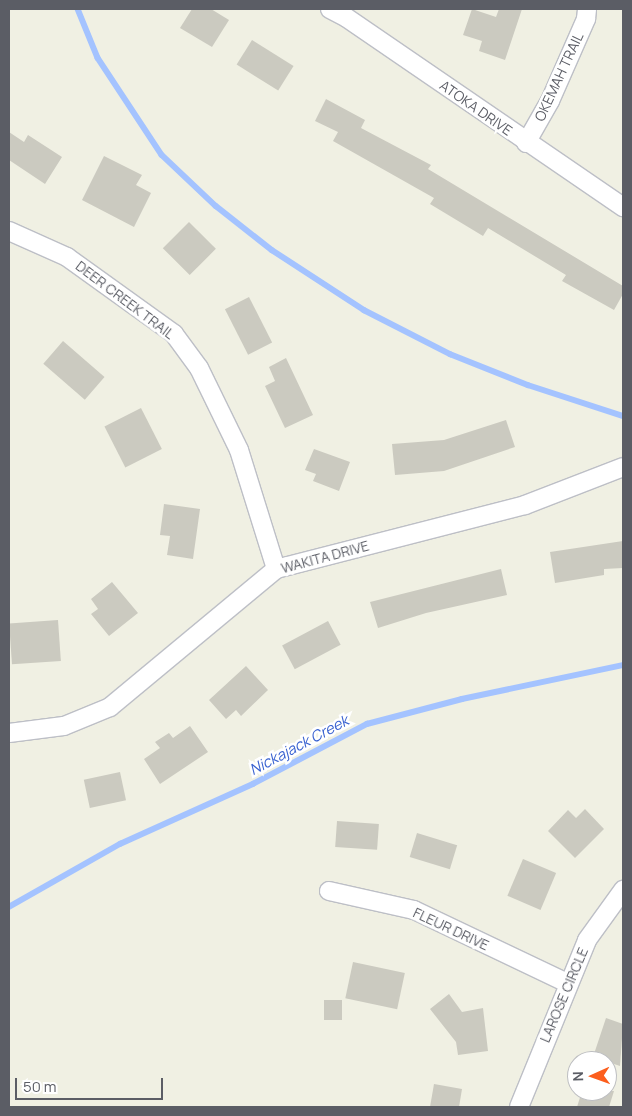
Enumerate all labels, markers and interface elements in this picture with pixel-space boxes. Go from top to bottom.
street label: OKEMAH TRAIL [531,30,587,124]
street label: ATOKA DRIVE [437,77,515,139]
street label: DEER CREEK TRAIL [72,257,178,343]
street label: WAKITA DRIVE [279,537,371,577]
water label: Nickajack Creek [246,711,352,779]
street label: FLEUR DRIVE [410,904,492,954]
street label: LAROSE CIRCLE [536,945,592,1045]
north arrow [567,1051,617,1101]
scale bar [18,1068,165,1100]
text: N [568,1071,587,1082]
text: 50 m [23,1076,57,1097]

